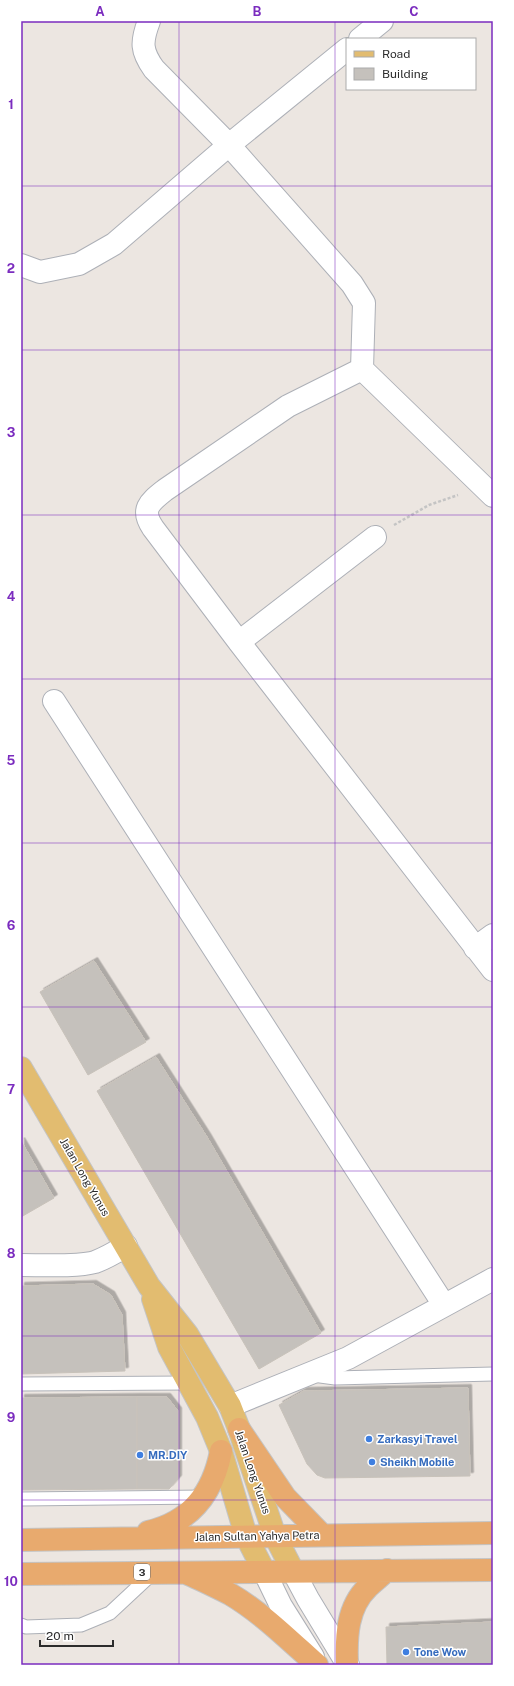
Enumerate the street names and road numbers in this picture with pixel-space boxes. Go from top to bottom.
street label: Jalan Long Yunus [58,1136,112,1218]
street label: Jalan Long Yunus [233,1428,273,1516]
street label: Jalan Sultan Yahya Petra [194,1529,320,1543]
road number: 3 [134,1564,150,1580]

